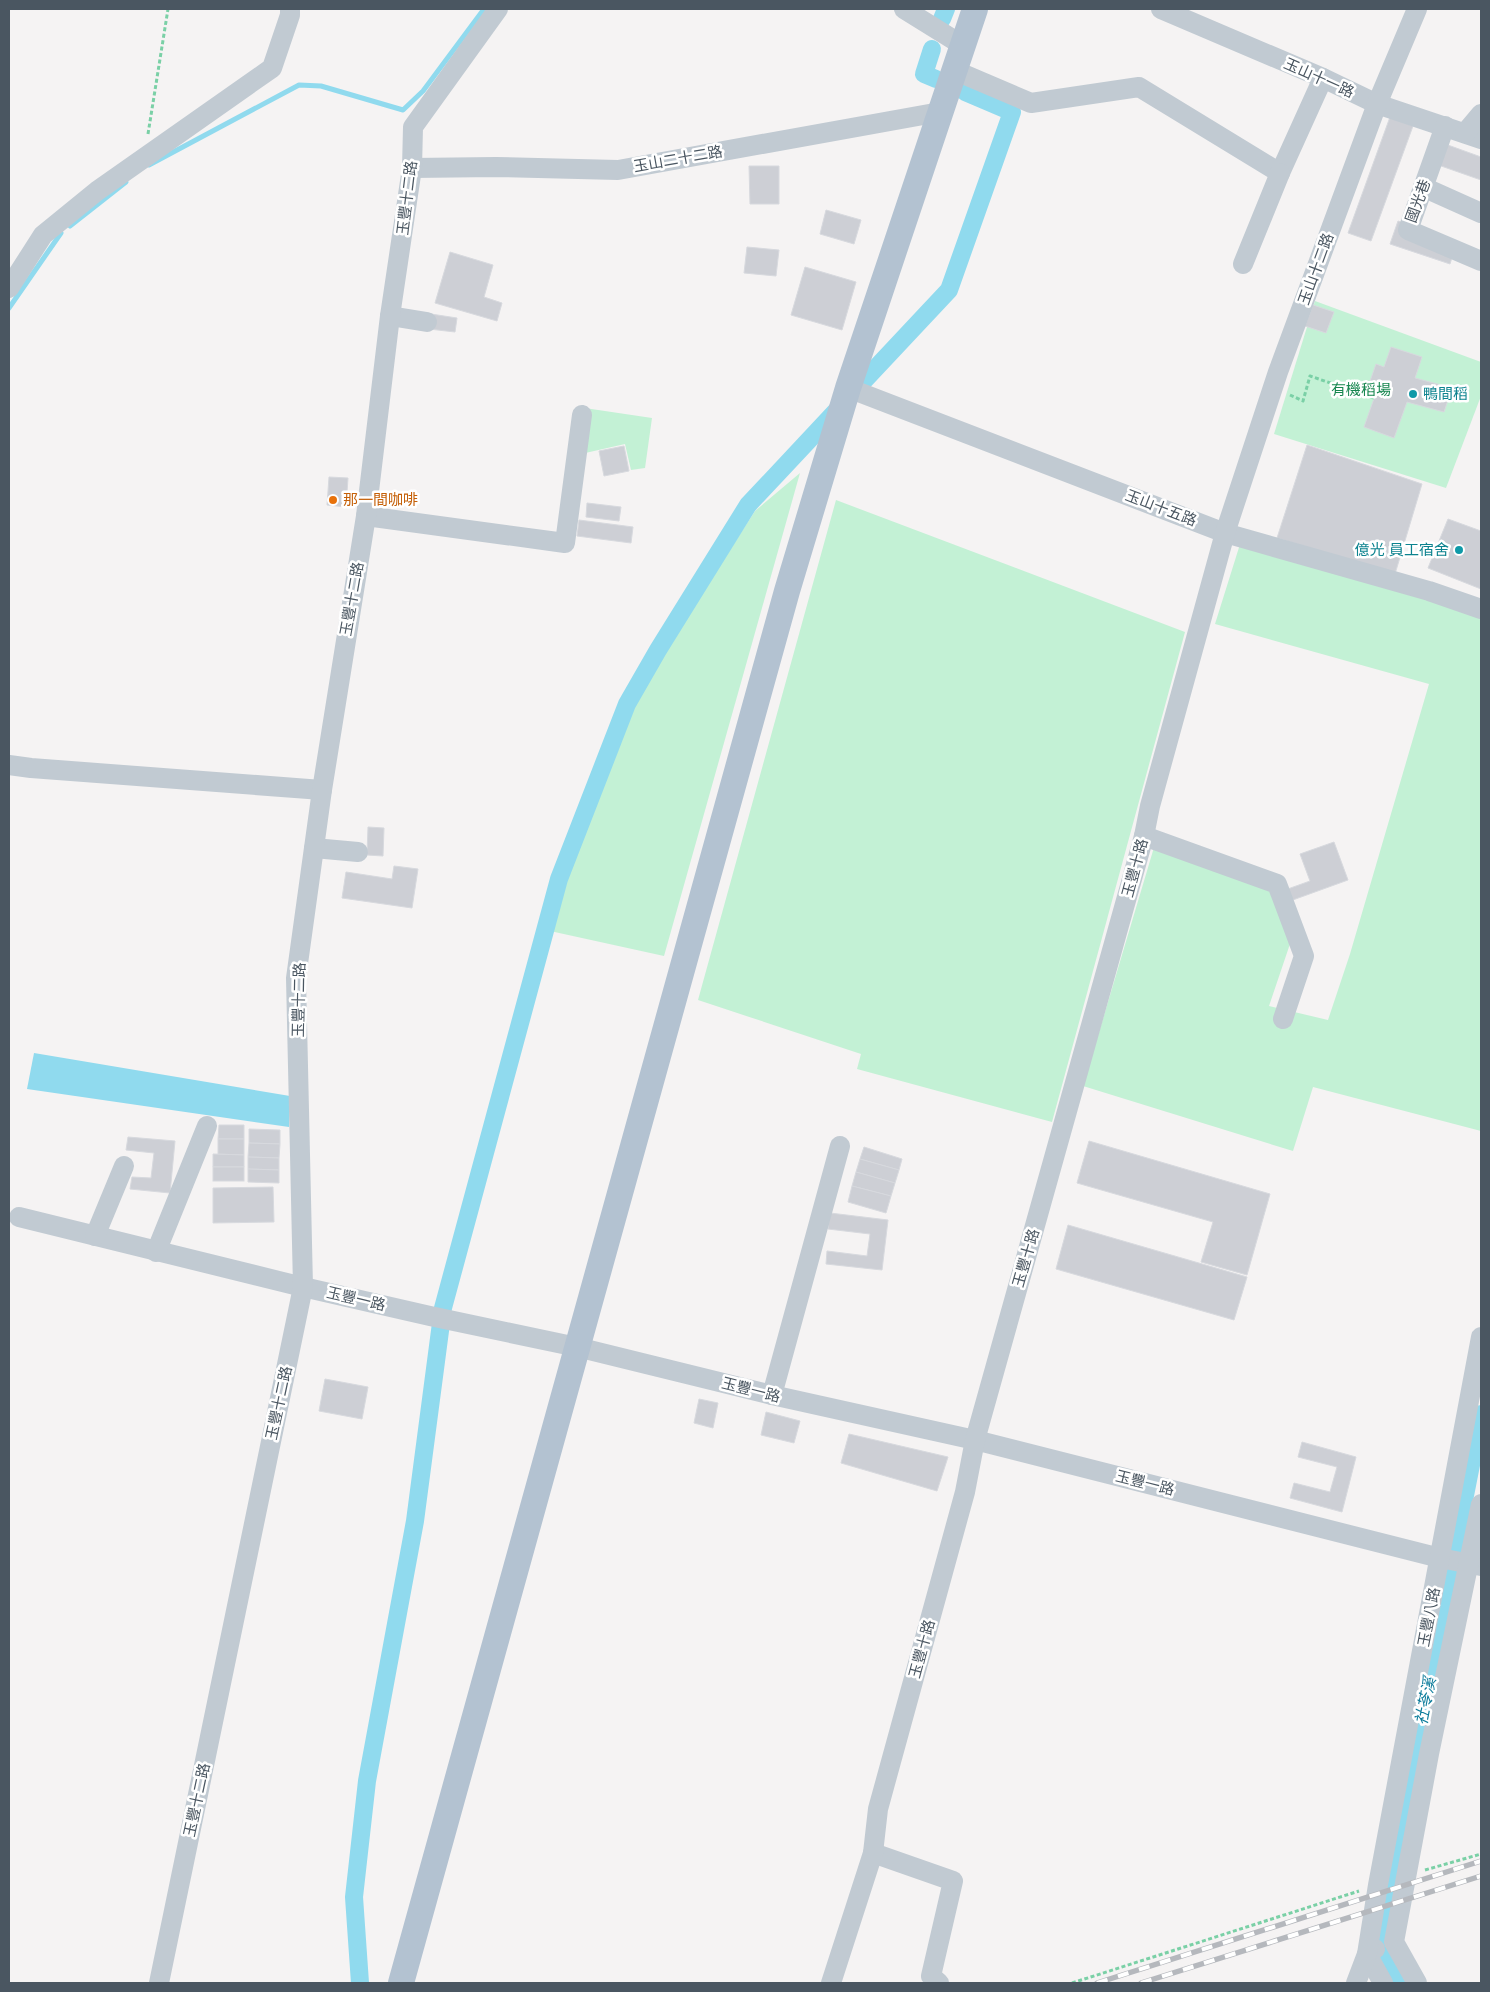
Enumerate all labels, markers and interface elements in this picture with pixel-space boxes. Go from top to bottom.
street label: 玉山十一路 [1281,55,1357,101]
street label: 玉山二十二路 [632,142,724,175]
street label: 玉豐十二路 [393,160,420,236]
street label: 國光巷 [1402,177,1433,225]
street label: 玉山十二路 [1295,231,1336,307]
park label: 有機稻場 [1331,381,1391,398]
place label: 鴨間稻 [1423,385,1468,402]
marker: 鴨間稻 [1407,388,1419,400]
street label: 玉山十五路 [1123,486,1199,529]
place label: 那一間咖啡 [343,491,418,508]
marker: 那一間咖啡 [327,494,339,506]
place label: 億光 員工宿舍 [1355,541,1449,558]
marker: 億光 員工宿舍 [1453,544,1465,556]
street label: 玉豐十二路 [337,560,366,637]
street label: 玉豐十路 [1119,837,1150,899]
street label: 玉豐十二路 [289,962,308,1038]
street label: 玉豐十路 [1009,1227,1042,1289]
street label: 玉豐一路 [325,1283,387,1314]
street label: 玉豐十二路 [262,1364,295,1441]
street label: 玉豐一路 [720,1374,782,1405]
street label: 玉豐一路 [1114,1467,1176,1498]
street label: 玉豐八路 [1414,1586,1443,1648]
street label: 玉豐十路 [906,1618,937,1680]
water label: 社苓溪 [1413,1674,1439,1726]
street label: 玉豐十二路 [180,1761,213,1838]

